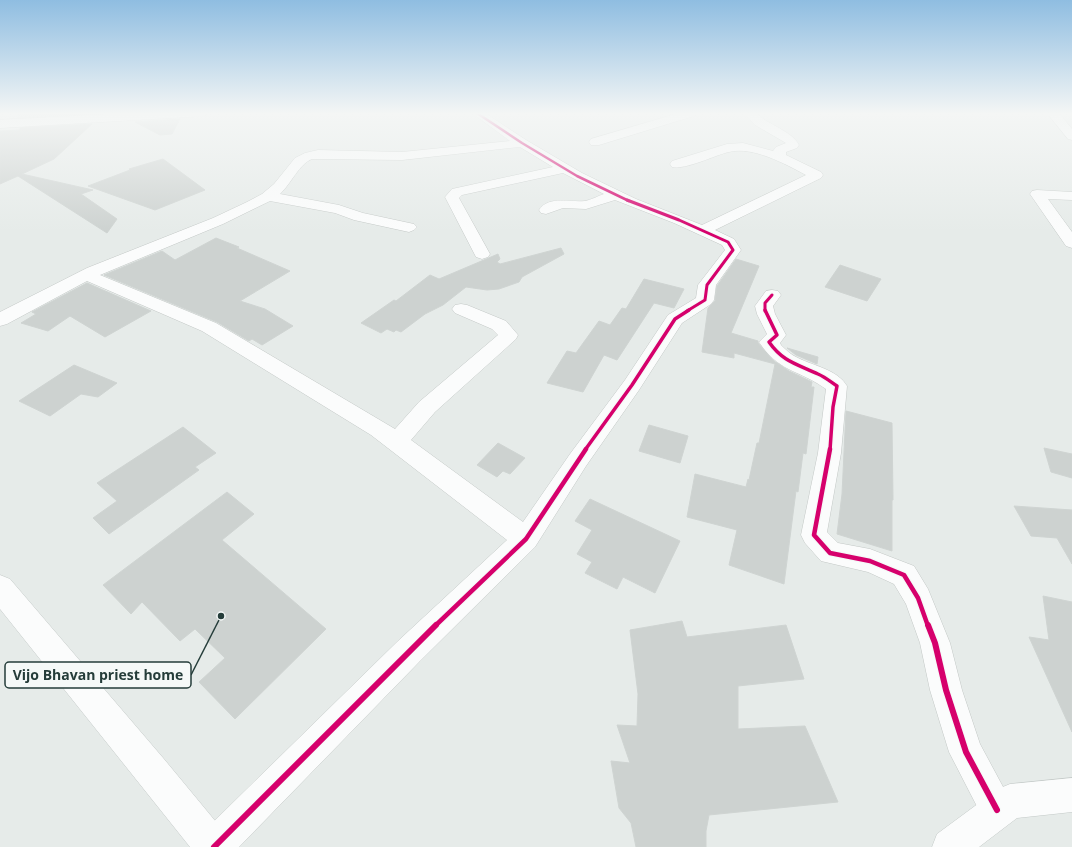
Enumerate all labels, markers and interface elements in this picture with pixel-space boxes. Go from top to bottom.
callout: Vijo Bhavan priest home [5,662,191,688]
text: Vijo Bhavan priest home [13,665,183,684]

